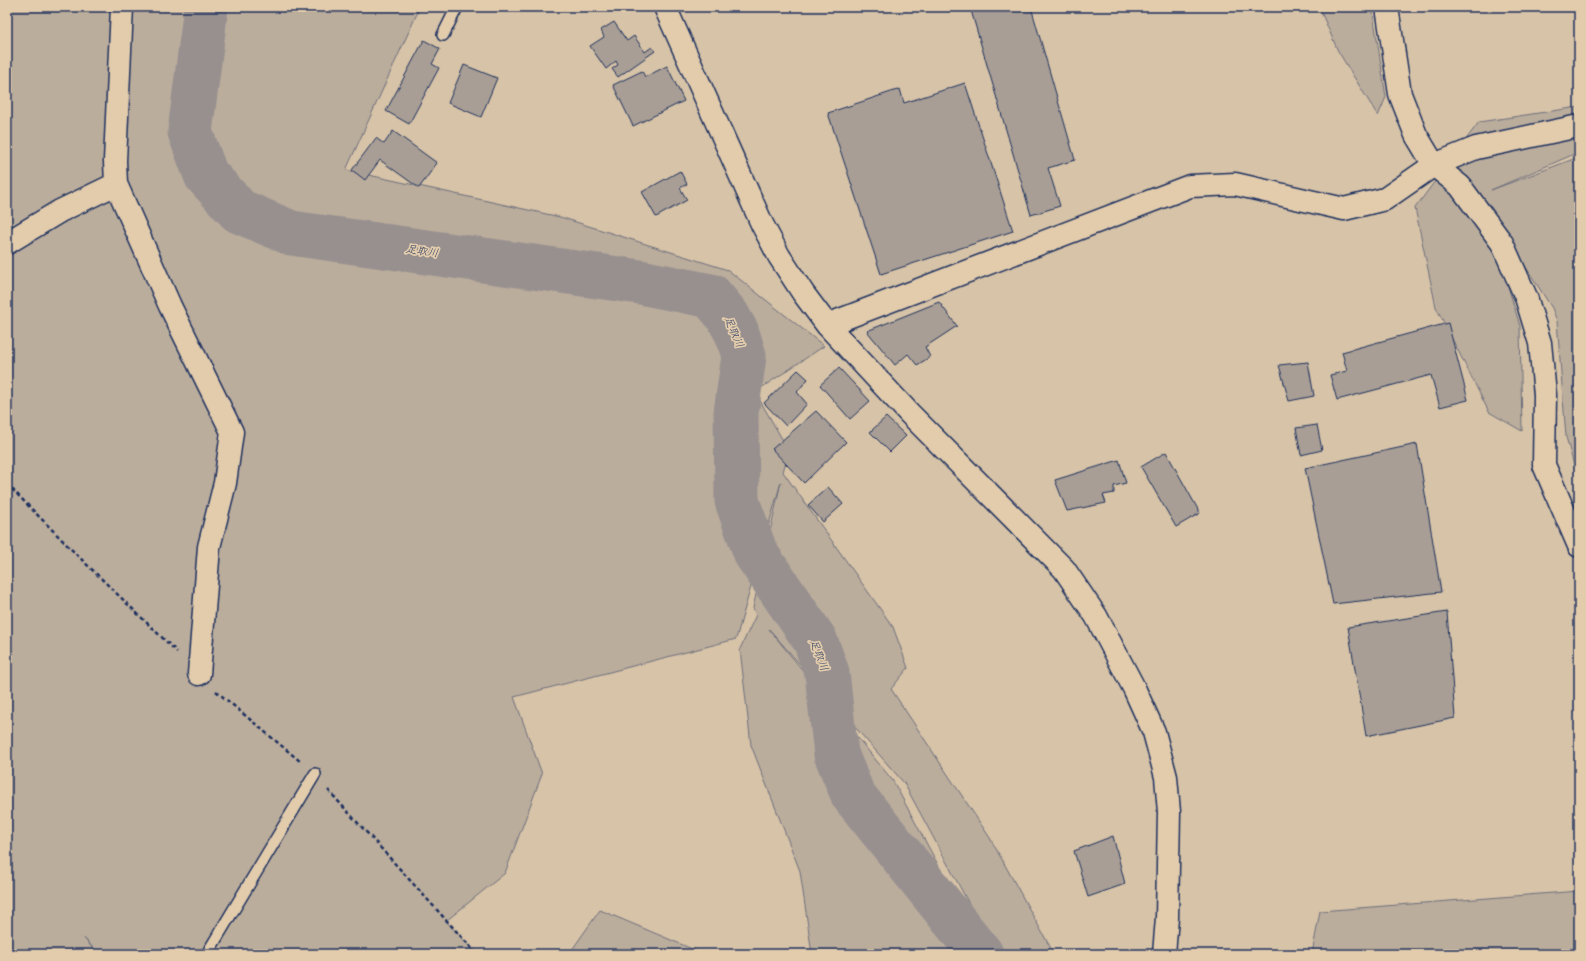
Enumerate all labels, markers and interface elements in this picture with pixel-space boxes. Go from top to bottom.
water label: 足取川 [405,242,439,260]
water label: 足取川 [721,314,747,350]
water label: 足取川 [807,637,831,673]

